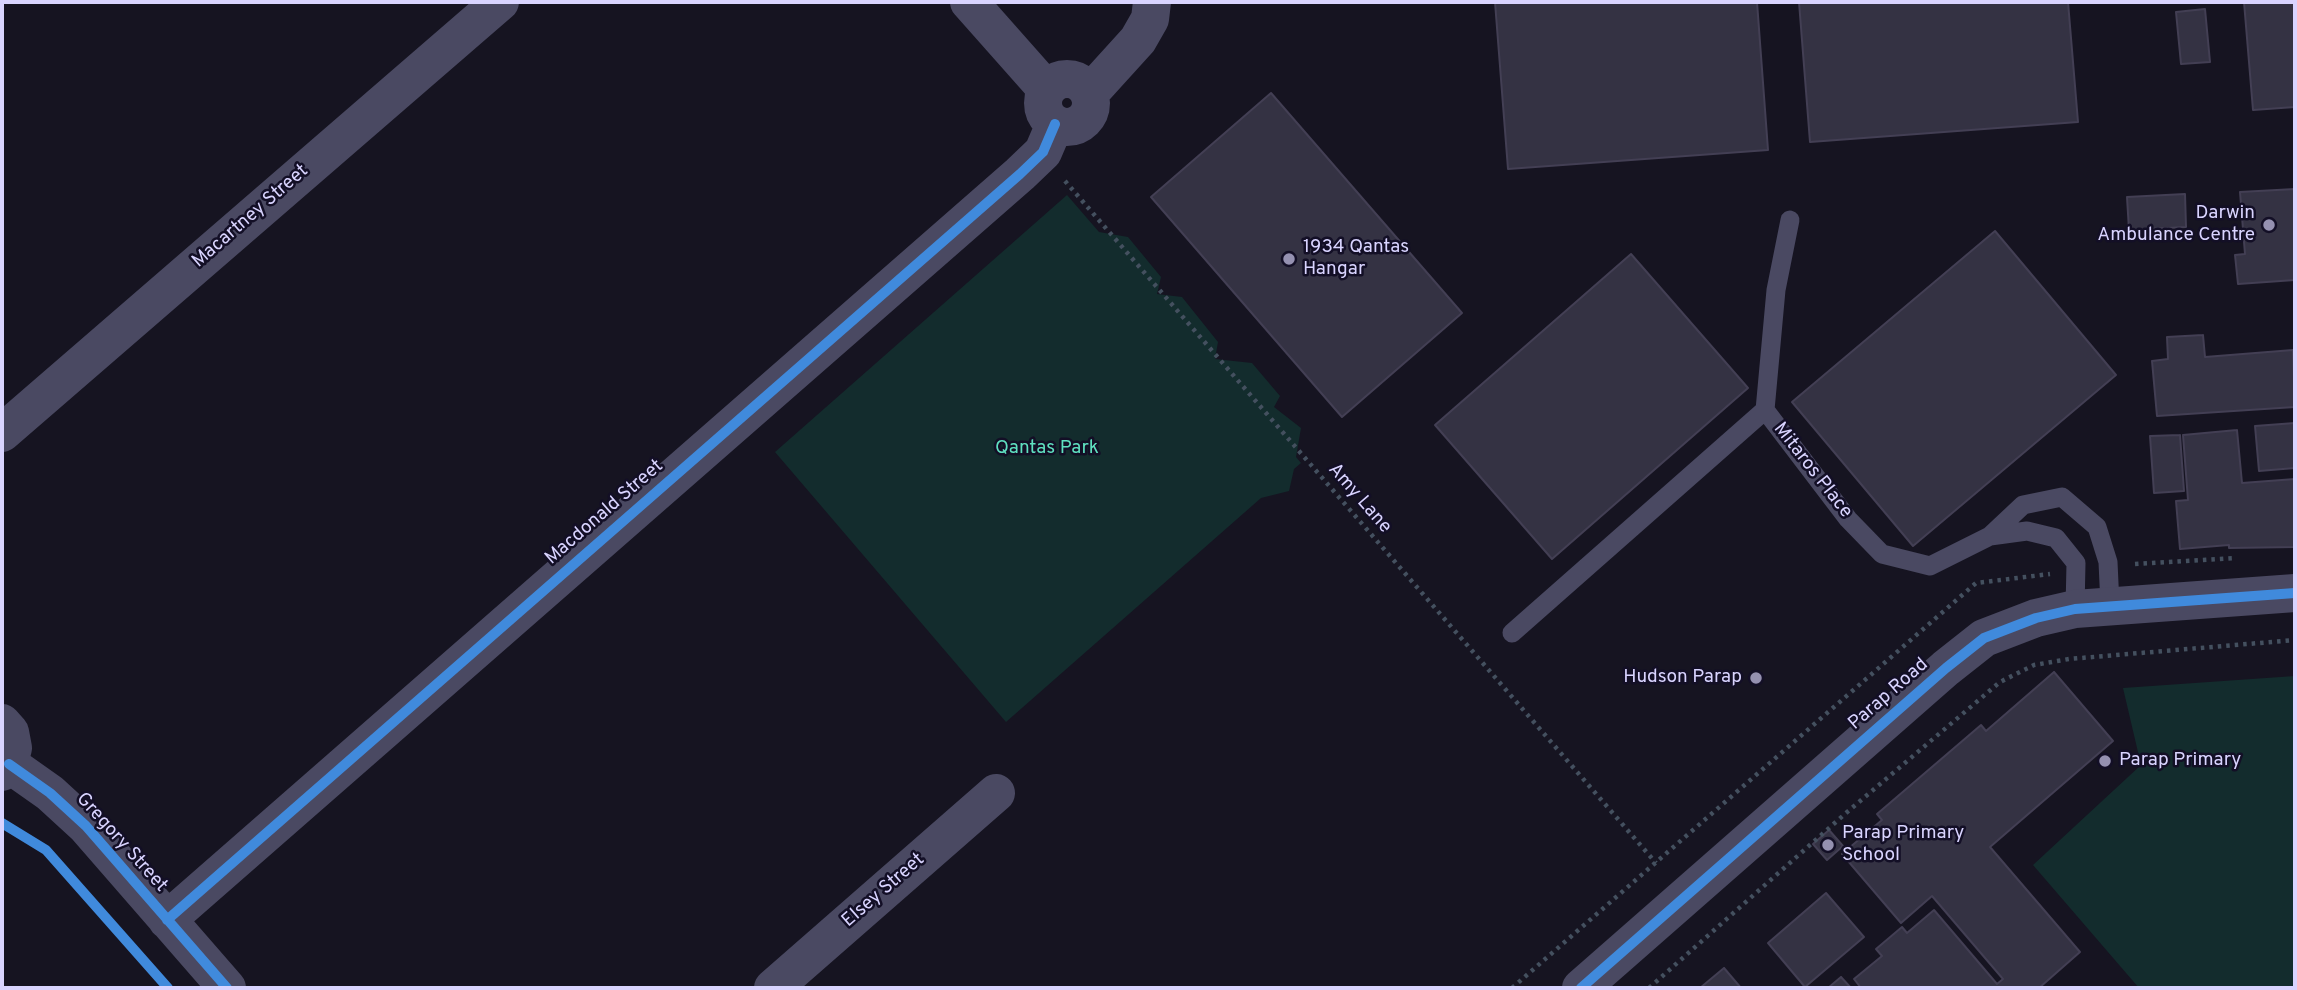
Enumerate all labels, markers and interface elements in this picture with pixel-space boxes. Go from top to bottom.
street label: Macartney Street [188,160,314,274]
place label: Darwin Ambulance Centre [2097,203,2255,247]
marker: Darwin Ambulance Centre [2261,217,2277,233]
place label: 1934 Qantas Hangar [1303,237,1409,281]
marker: 1934 Qantas Hangar [1281,251,1297,267]
street label: Mitaros Place [1768,419,1856,523]
park label: Qantas Park [995,438,1099,460]
street label: Macdonald Street [541,456,669,570]
street label: Amy Lane [1322,459,1396,539]
street label: Parap Road [1844,654,1934,736]
place label: Hudson Parap [1623,667,1742,689]
marker: Hudson Parap [1748,670,1764,686]
place label: Parap Primary [2119,750,2241,772]
marker: Parap Primary [2097,753,2113,769]
street label: Gregory Street [70,789,172,897]
place label: Parap Primary School [1842,823,1964,867]
marker: Parap Primary School [1820,837,1836,853]
street label: Elsey Street [838,849,930,933]

